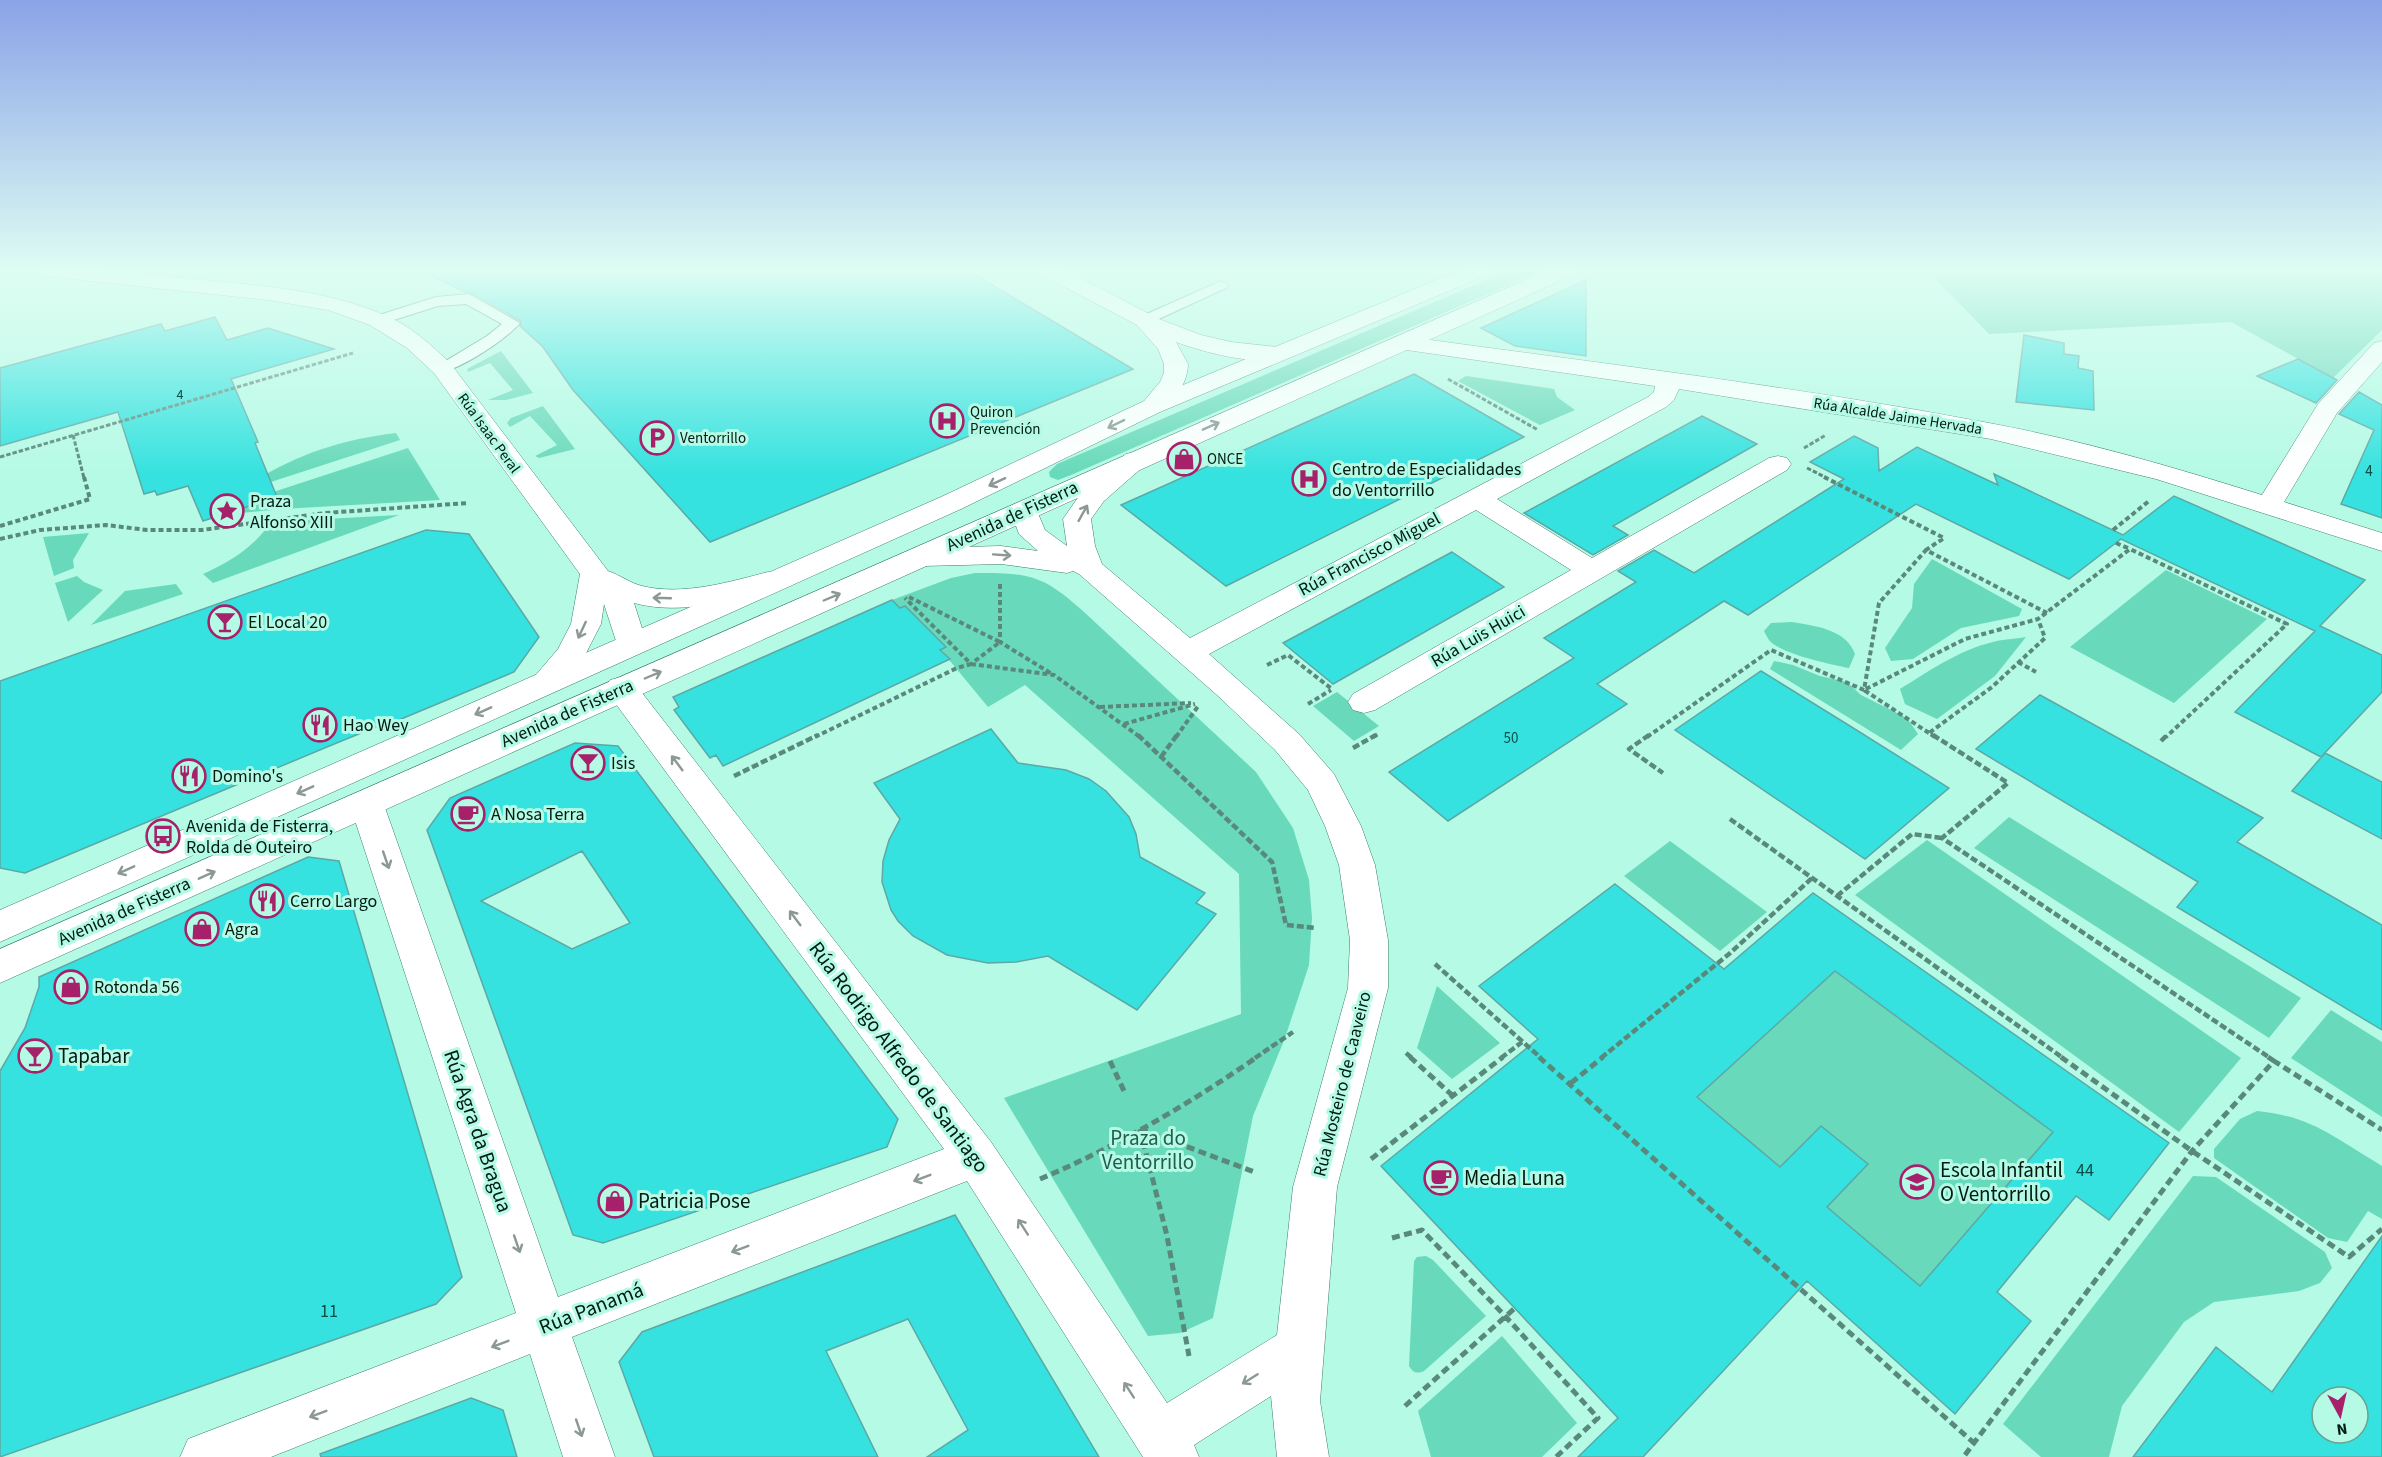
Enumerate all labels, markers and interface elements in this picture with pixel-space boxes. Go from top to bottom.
house number: 4 [177,385,184,405]
street label: Rúa Isaac Peral [452,389,525,478]
street label: Rúa Alcalde Jaime Hervada [1812,393,1984,440]
place label: Quiron Prevención [970,402,1041,440]
hospital icon: Quiron Prevención [929,403,965,439]
one-way arrow [1107,419,1125,431]
parking icon: Ventorrillo [639,420,675,456]
one-way arrow [1202,420,1220,432]
place label: Ventorrillo [680,428,746,449]
shop icon: ONCE [1166,441,1202,477]
place label: ONCE [1207,449,1243,470]
place label: Centro de Especialidades do Ventorrillo [1332,457,1521,503]
hospital icon: Centro de Especialidades do Ventorrillo [1291,461,1327,497]
house number: 4 [2365,461,2373,482]
street label: Avenida de Fisterra [942,475,1082,558]
one-way arrow [988,476,1006,488]
place label: Praza Alfonso XIII [250,489,333,535]
place icon: Praza Alfonso XIII [209,493,245,529]
one-way arrow [1077,505,1089,522]
street label: Rúa Francisco Miguel [1294,506,1445,602]
one-way arrow [992,550,1012,561]
one-way arrow [822,591,841,602]
one-way arrow [653,593,673,604]
street label: Rúa Luis Huici [1426,599,1530,674]
bar icon: El Local 20 [207,604,243,640]
place label: El Local 20 [248,610,327,635]
one-way arrow [576,621,588,639]
one-way arrow [644,668,662,679]
street label: Avenida de Fisterra [497,673,638,754]
one-way arrow [474,706,492,717]
restaurant icon: Hao Wey [302,707,338,743]
place label: Hao Wey [343,713,409,738]
house number: 50 [1504,728,1518,749]
bar icon: Isis [570,745,606,781]
place label: Isis [611,751,635,776]
one-way arrow [671,755,683,771]
restaurant icon: Domino's [171,758,207,794]
place label: Domino's [212,764,283,789]
one-way arrow [296,785,314,797]
cafe icon: A Nosa Terra [450,796,486,832]
place label: A Nosa Terra [491,802,584,827]
place label: Avenida de Fisterra, Rolda de Outeiro [186,814,333,860]
bus stop icon: Avenida de Fisterra, Rolda de Outeiro [145,818,181,854]
one-way arrow [381,850,392,869]
one-way arrow [118,864,136,876]
one-way arrow [197,869,216,880]
street label: Avenida de Fisterra [54,871,195,952]
restaurant icon: Cerro Largo [249,883,285,919]
place label: Cerro Largo [290,889,377,914]
one-way arrow [789,910,802,926]
shop icon: Agra [184,911,220,947]
place label: Agra [225,917,259,942]
street label: Rúa Rodrigo Alfredo de Santiago [802,935,996,1179]
shop icon: Rotonda 56 [53,969,89,1005]
place label: Rotonda 56 [94,975,180,1000]
street label: Rúa Mosteiro de Caaveiro [1307,989,1378,1179]
bar icon: Tapabar [17,1038,53,1074]
place label: Tapabar [58,1041,130,1071]
street label: Rúa Agra da Bragua [436,1046,520,1216]
park label: Praza do Ventorrillo [1102,1123,1194,1177]
place label: Escola Infantil O Ventorrillo [1940,1155,2063,1209]
house number: 44 [2076,1158,2094,1183]
cafe icon: Media Luna [1423,1160,1459,1196]
place label: Media Luna [1464,1163,1565,1193]
school or university icon: Escola Infantil O Ventorrillo [1899,1164,1935,1200]
one-way arrow [913,1173,932,1184]
shop icon: Patricia Pose [597,1183,633,1219]
place label: Patricia Pose [638,1186,750,1216]
one-way arrow [1017,1219,1029,1236]
one-way arrow [512,1234,523,1253]
one-way arrow [731,1245,750,1256]
street label: Rúa Panamá [534,1274,648,1342]
house number: 11 [320,1299,338,1324]
one-way arrow [491,1339,510,1350]
one-way arrow [1242,1374,1259,1386]
one-way arrow [1123,1383,1135,1399]
north arrow [2310,1385,2370,1445]
one-way arrow [309,1409,328,1420]
text: N [2335,1417,2349,1440]
one-way arrow [574,1419,585,1437]

